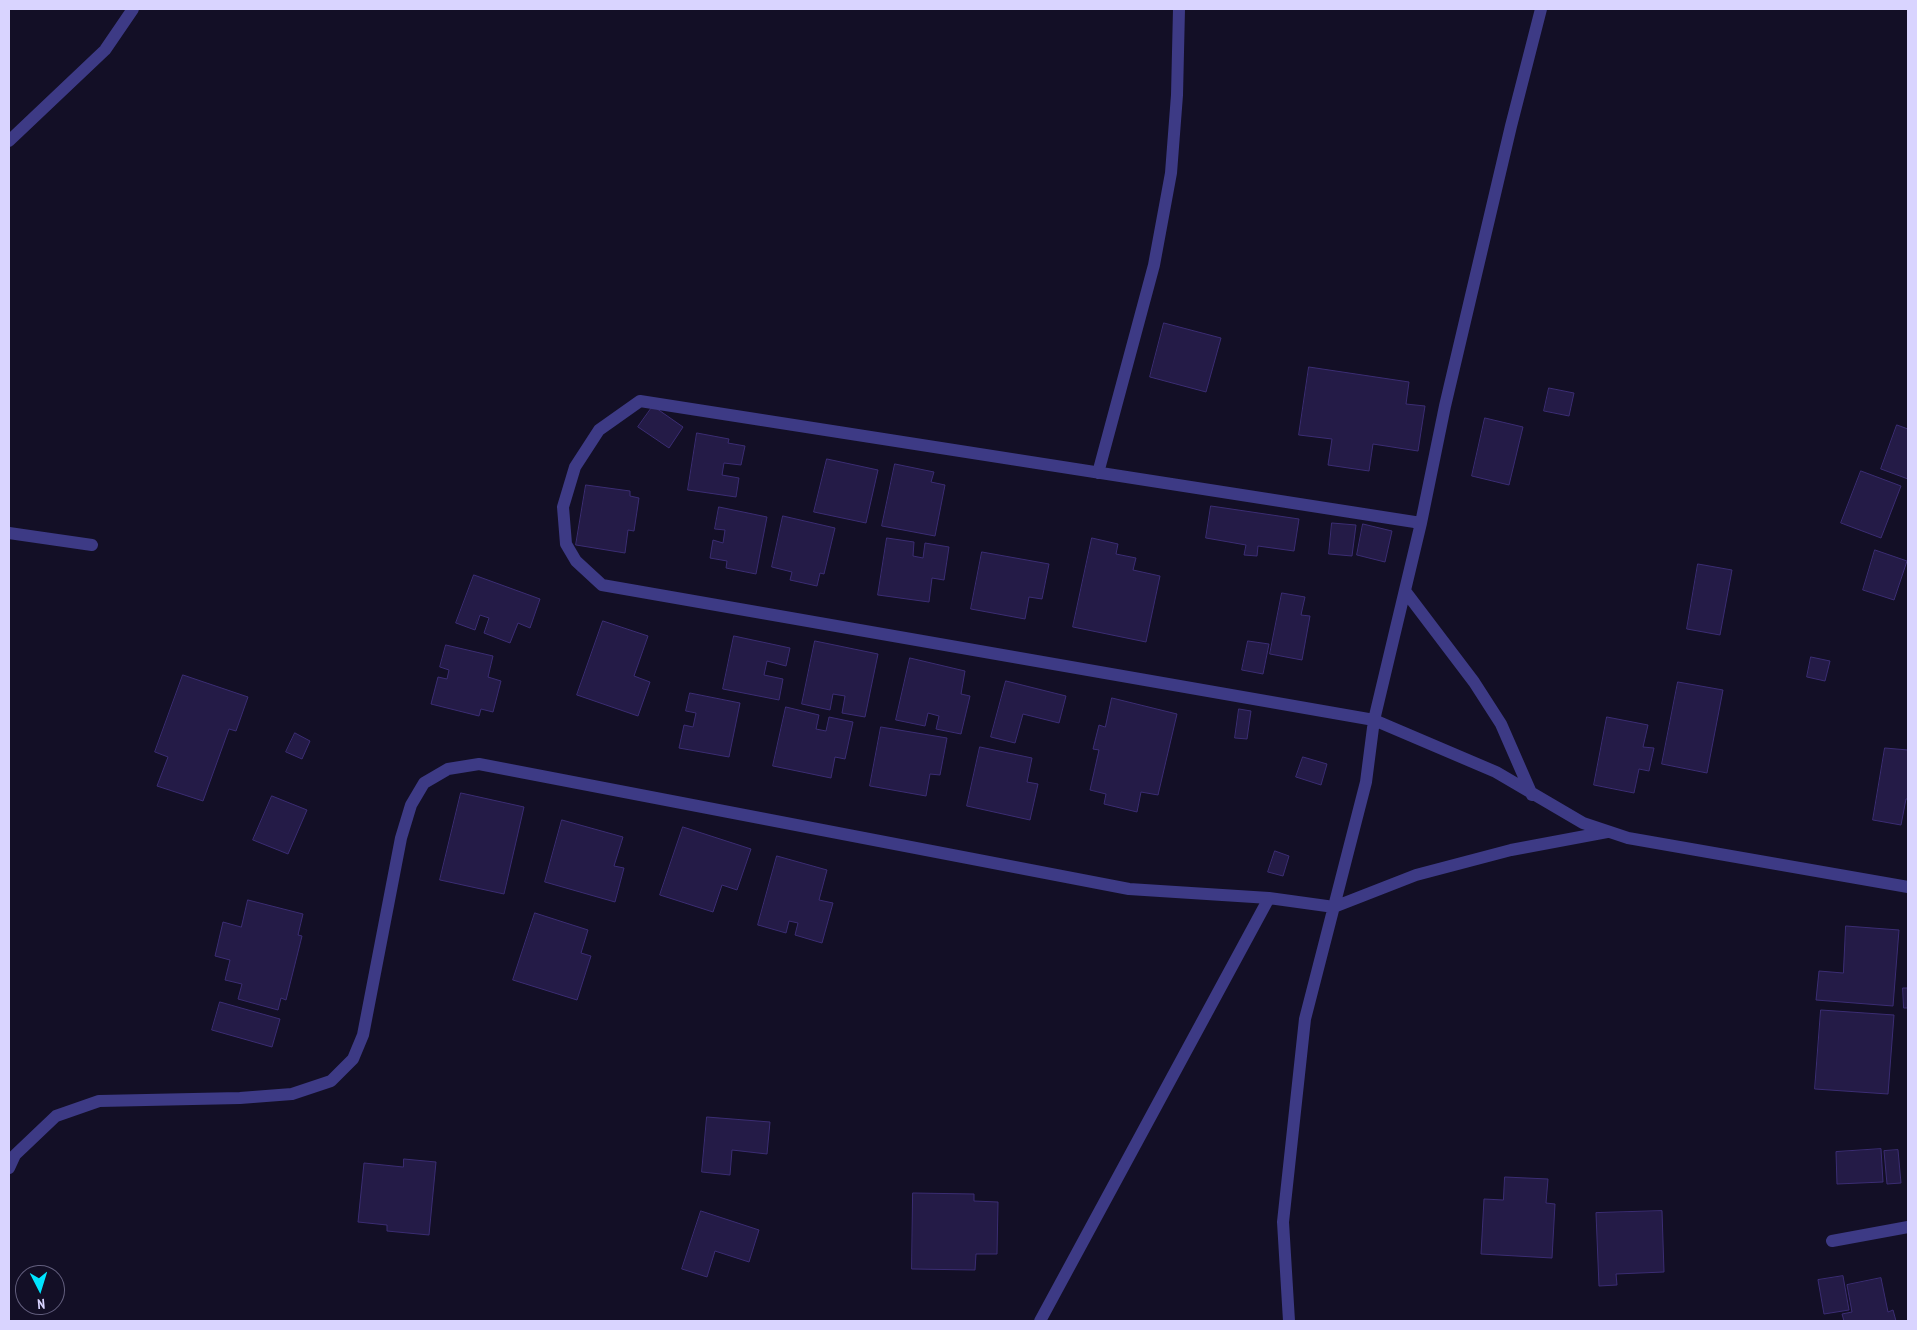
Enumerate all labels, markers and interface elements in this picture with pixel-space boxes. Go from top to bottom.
north arrow [15,1265,65,1315]
text: N [37,1295,46,1313]

